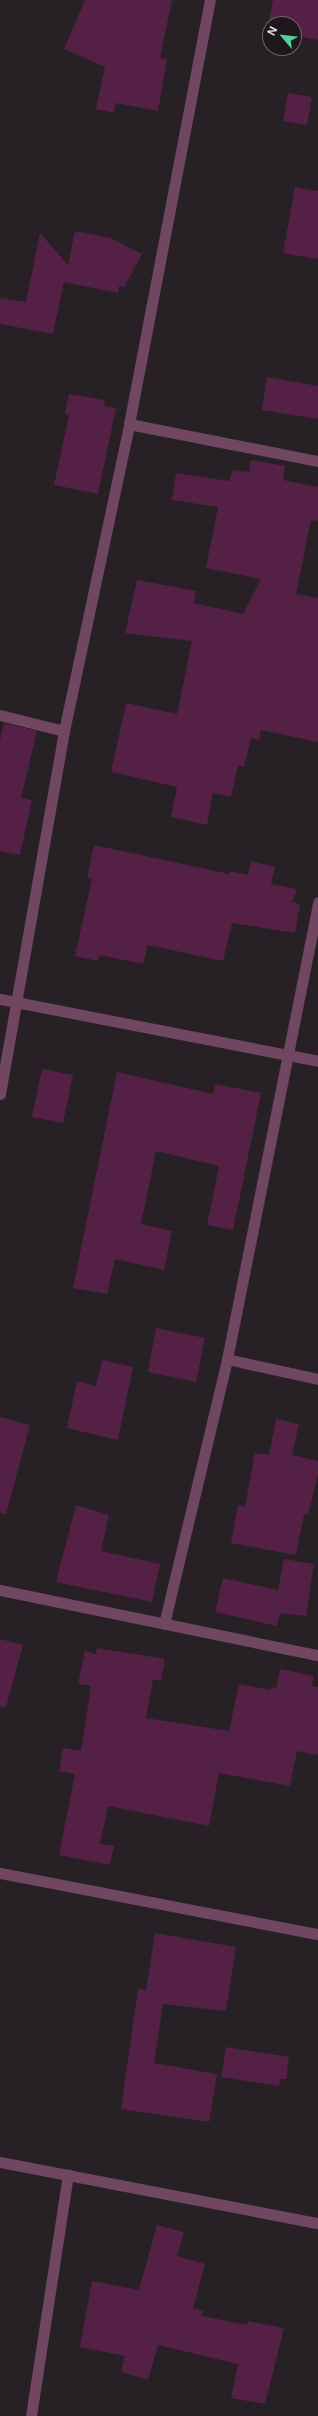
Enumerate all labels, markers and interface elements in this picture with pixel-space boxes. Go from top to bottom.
north arrow [262,16,302,56]
text: N [264,24,280,38]

